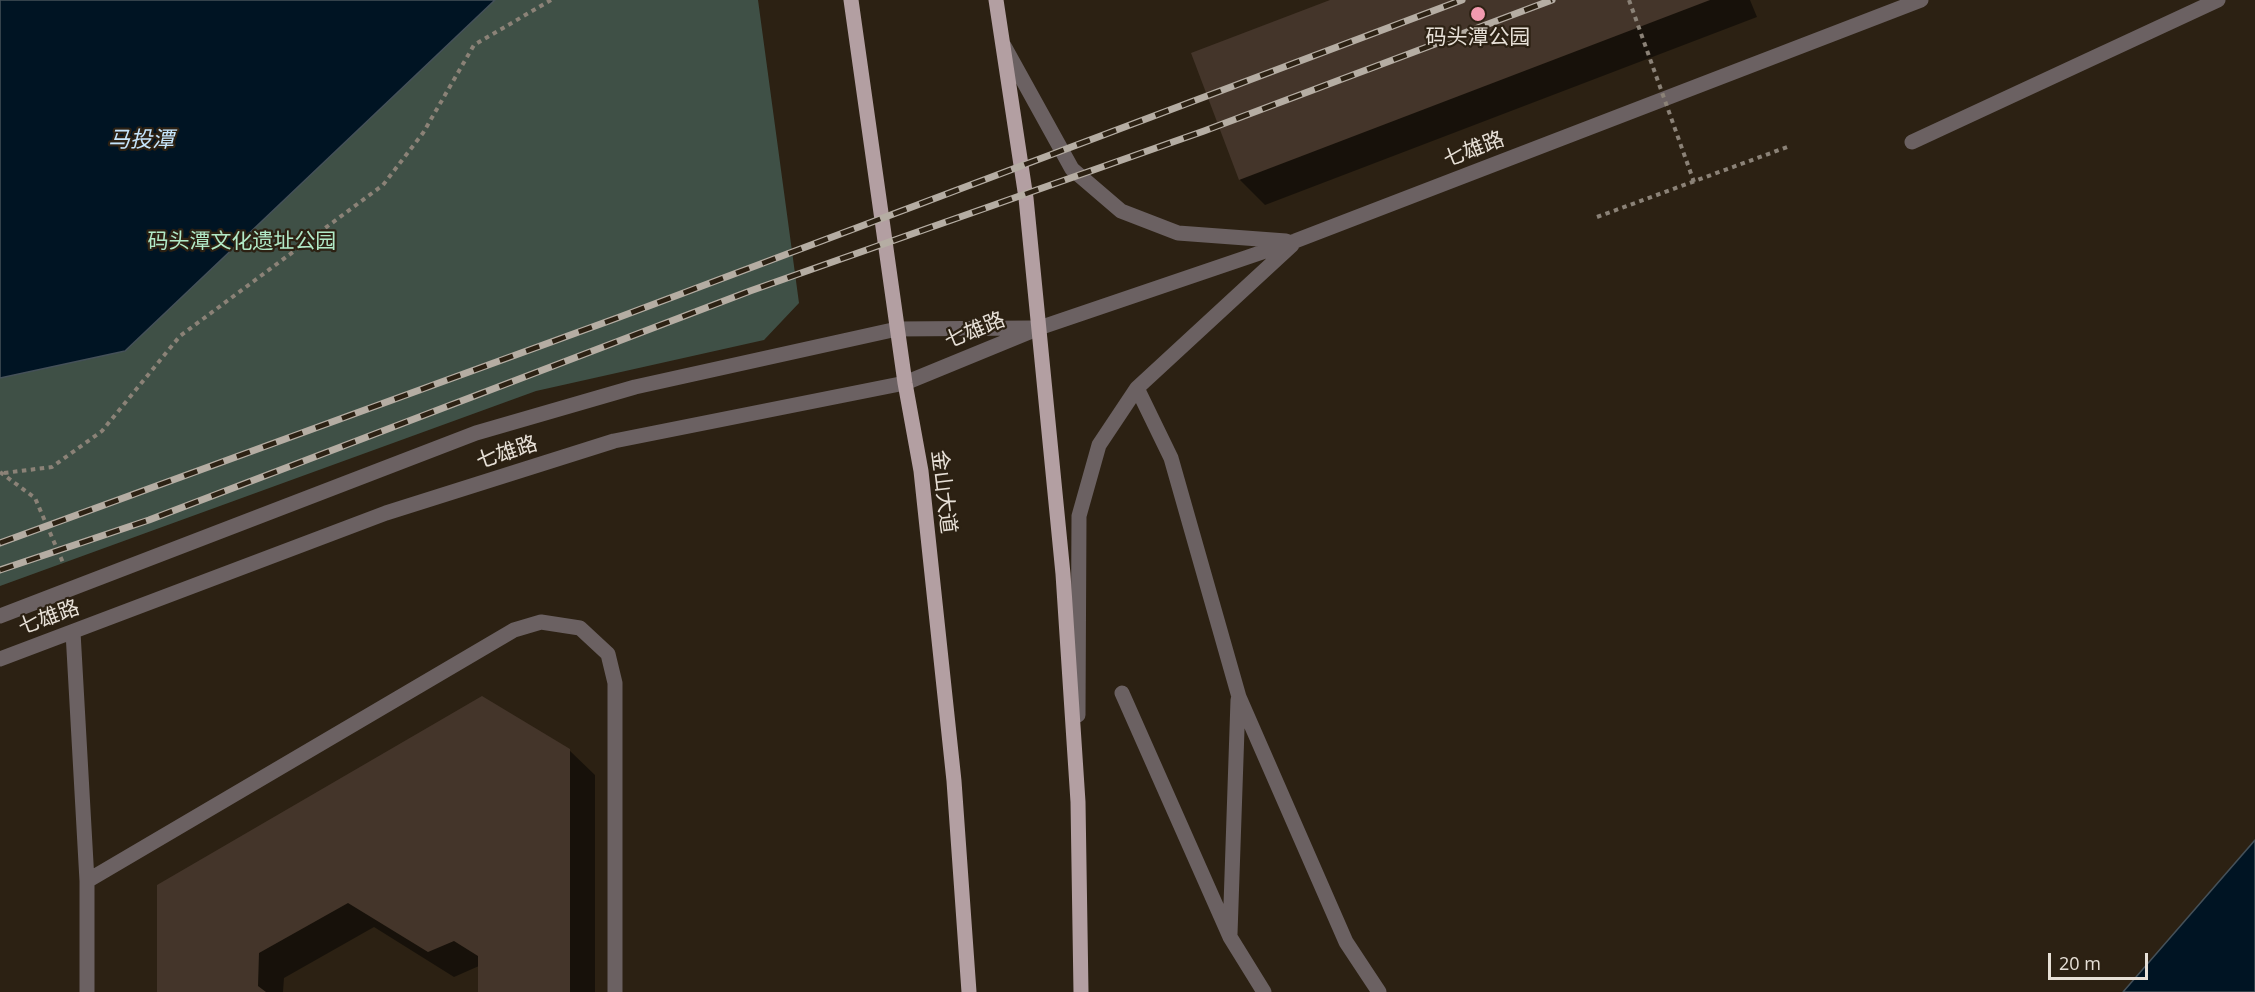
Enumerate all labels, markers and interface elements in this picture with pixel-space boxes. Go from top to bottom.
marker: 码头潭公园 [1469,5,1487,23]
place label: 码头潭公园 [1426,25,1530,51]
street label: 七雄路 [1440,127,1508,173]
water label: 马投潭 [108,128,174,154]
park label: 码头潭文化遗址公园 [148,229,336,255]
street label: 七雄路 [941,308,1009,354]
street label: 七雄路 [473,431,541,475]
street label: 金山大道 [925,449,961,535]
street label: 七雄路 [15,595,83,641]
scale bar [2051,941,2152,979]
text: 20 m [2059,951,2101,975]

